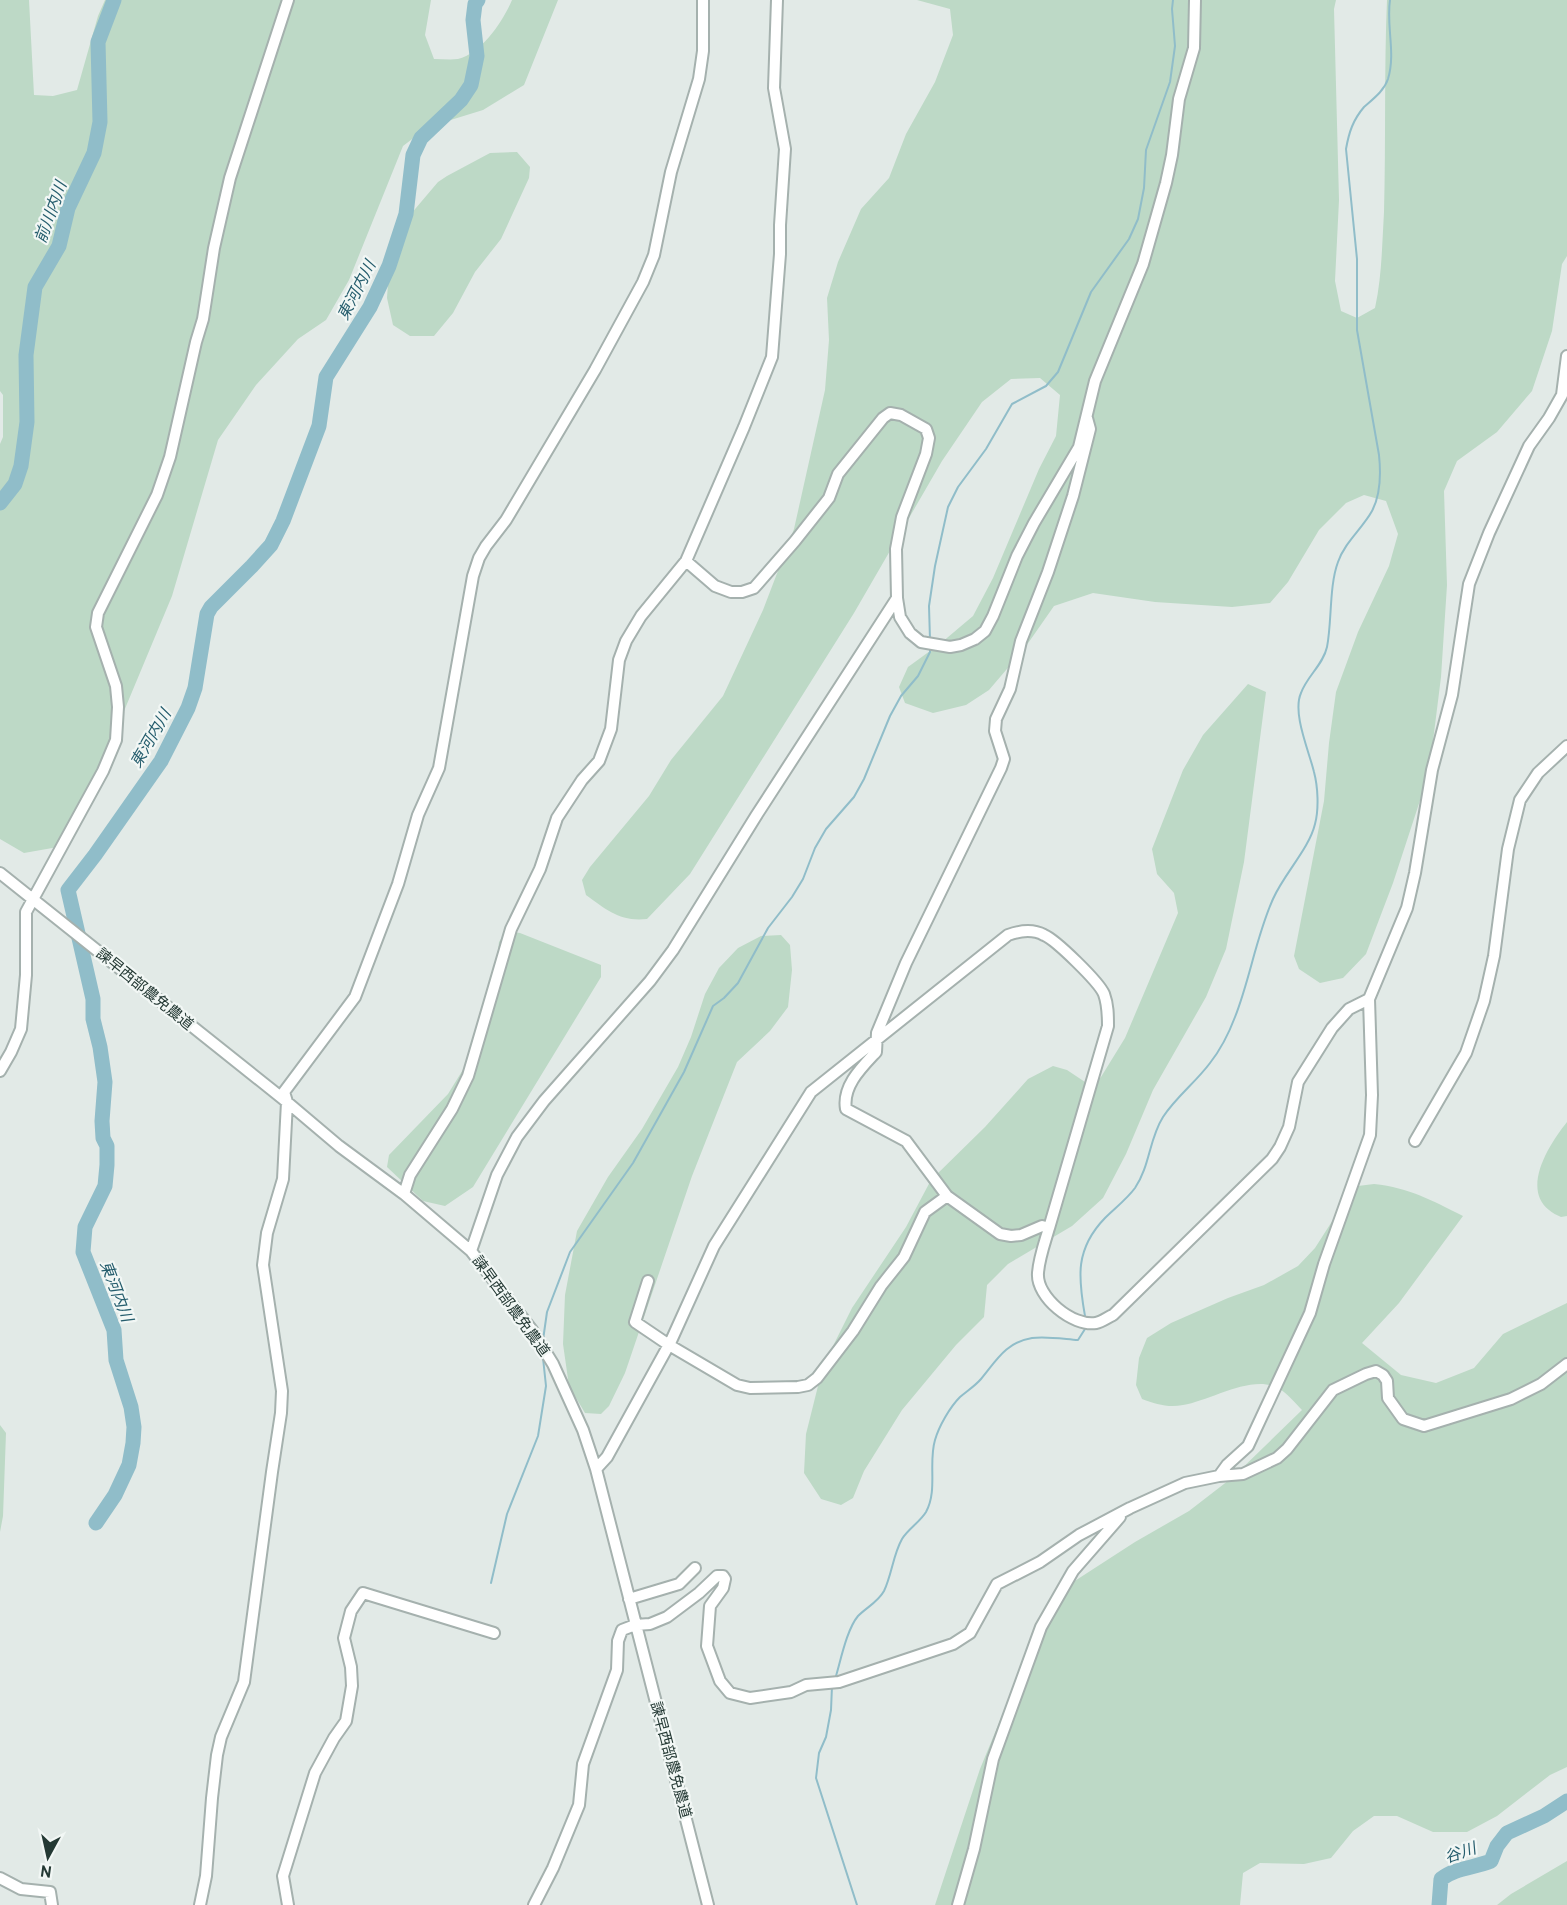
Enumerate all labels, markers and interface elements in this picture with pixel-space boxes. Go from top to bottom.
water label: 前川内川 [32,177,73,246]
water label: 東河内川 [334,256,382,324]
water label: 東河内川 [127,705,177,772]
street label: 諫早西部農免農道 [91,945,197,1035]
street label: 諫早西部農免農道 [467,1253,553,1361]
water label: 東河内川 [94,1258,137,1327]
street label: 諫早西部農免農道 [645,1700,694,1821]
north arrow [18,1827,78,1887]
water label: 谷川 [1442,1839,1481,1869]
text: N [39,1859,53,1881]

